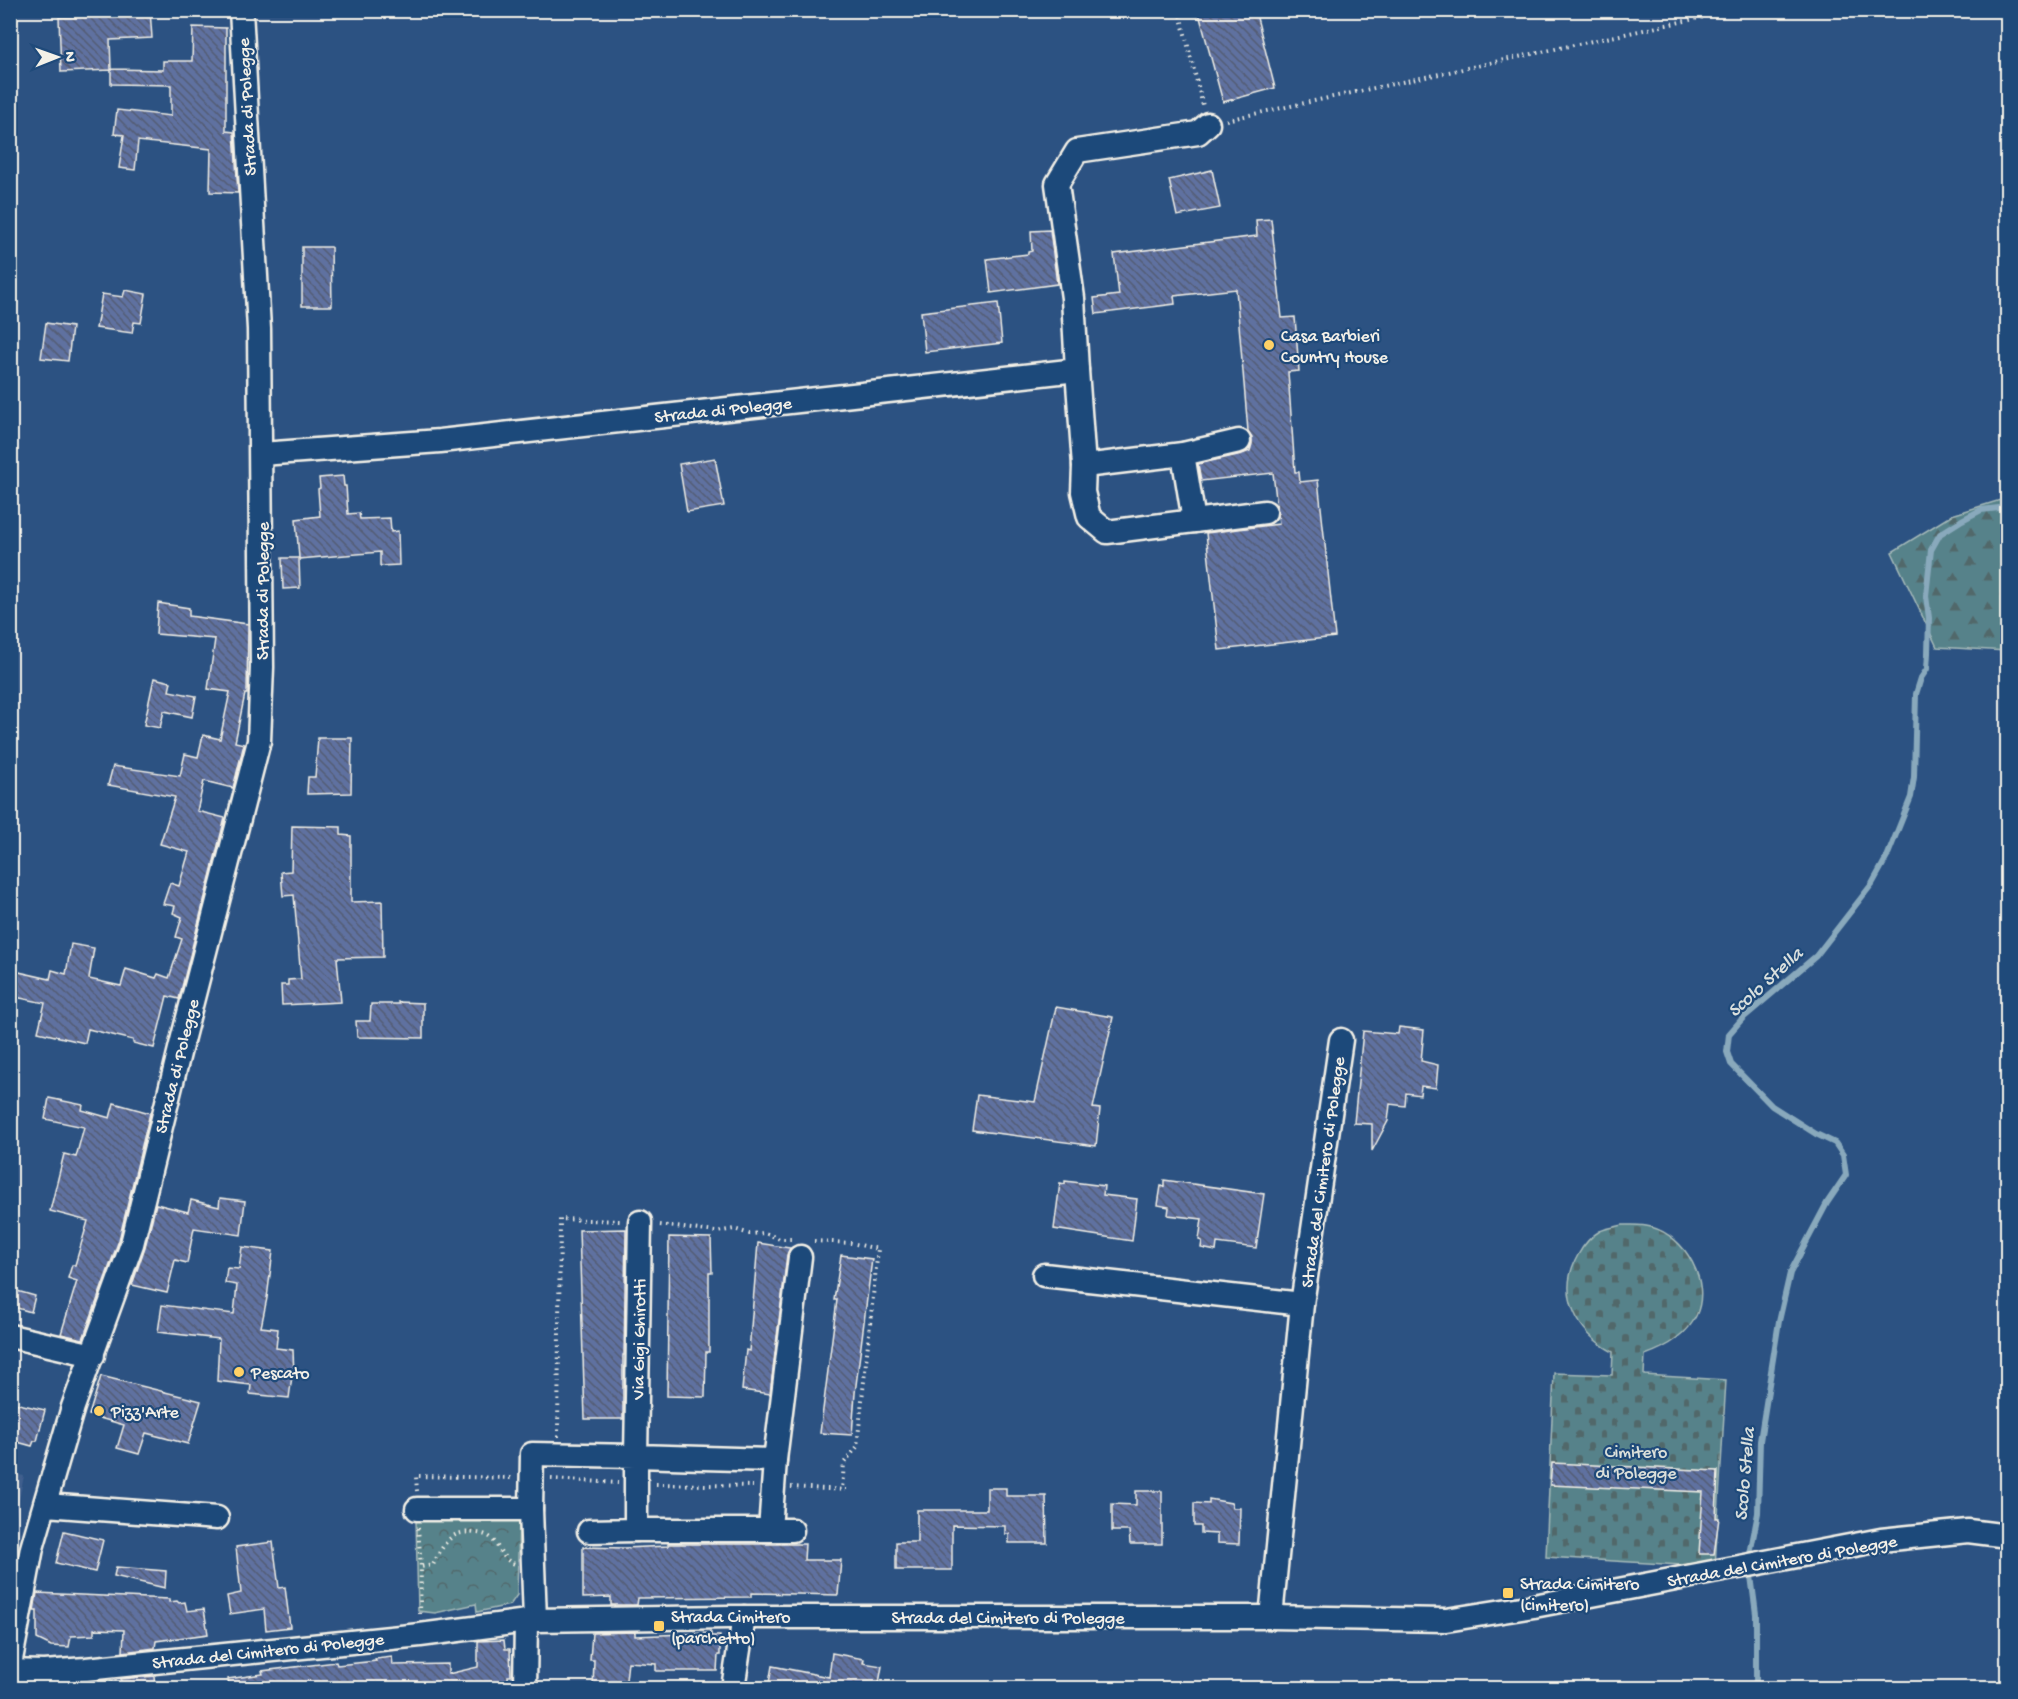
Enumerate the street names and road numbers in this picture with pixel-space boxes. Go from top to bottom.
street label: Strada di Polegge [234,37,263,176]
street label: Strada di Polegge [654,394,794,429]
street label: Strada di Polegge [254,521,275,660]
street label: Strada di Polegge [152,996,205,1136]
street label: Strada del Cimitero di Polegge [1298,1055,1351,1289]
street label: Via Gigi Ghirotti [629,1278,652,1401]
street label: Strada del Cimitero di Polegge [1666,1532,1900,1593]
street label: Strada del Cimitero di Polegge [892,1609,1125,1630]
street label: Strada del Cimitero di Polegge [151,1630,386,1675]

